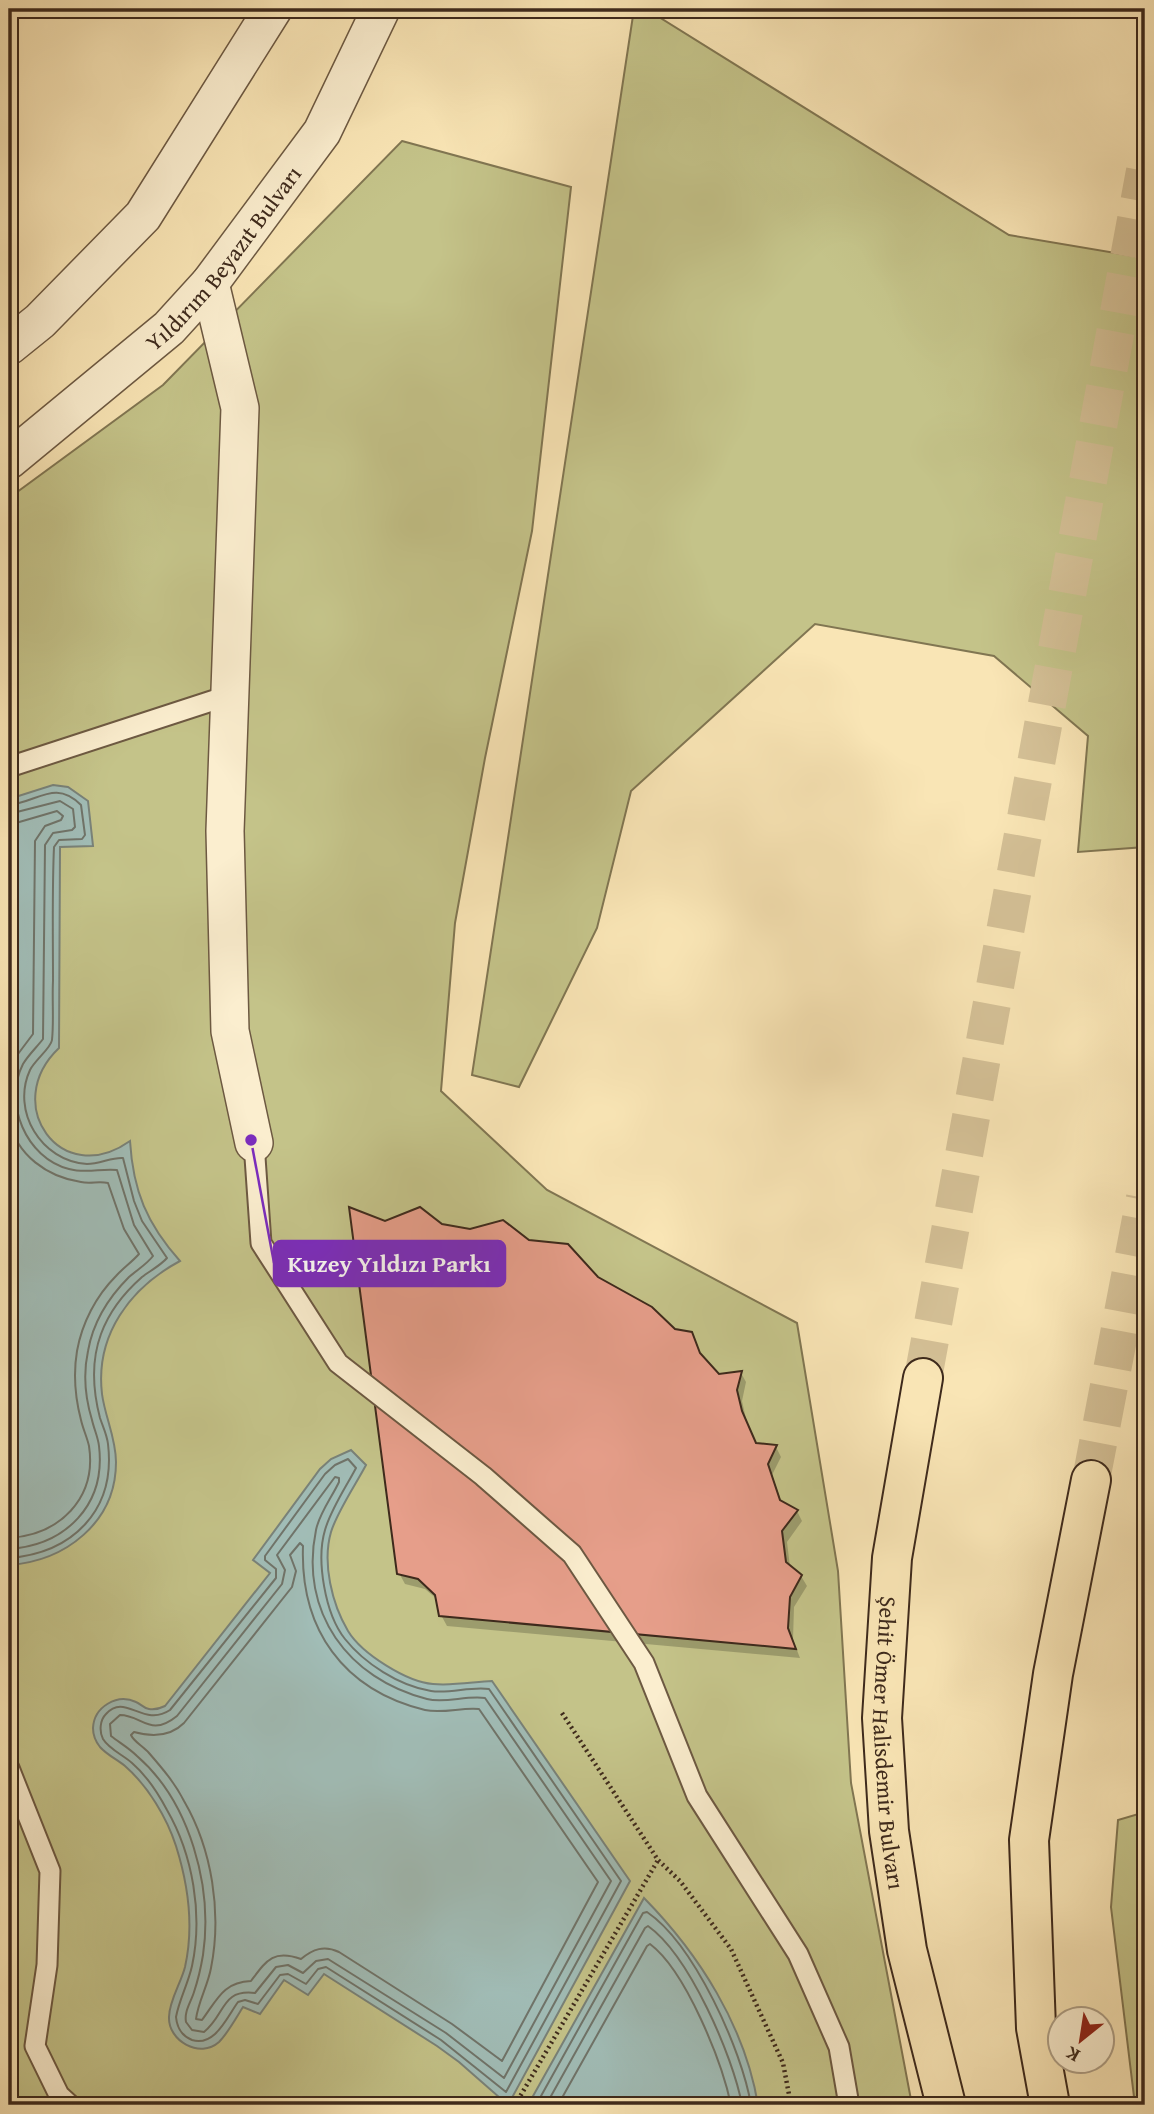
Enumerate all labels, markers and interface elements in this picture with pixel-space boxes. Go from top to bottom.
street label: Yıldırım Beyazıt Bulvarı [138,158,308,358]
callout: Kuzey Yıldızı Parkı [274,1241,505,1286]
text: Kuzey Yıldızı Parkı [287,1246,491,1281]
street label: Şehit Ömer Halisdemir Bulvarı [865,1595,914,1891]
north arrow [1046,2006,1116,2076]
text: K [1060,2040,1085,2070]

